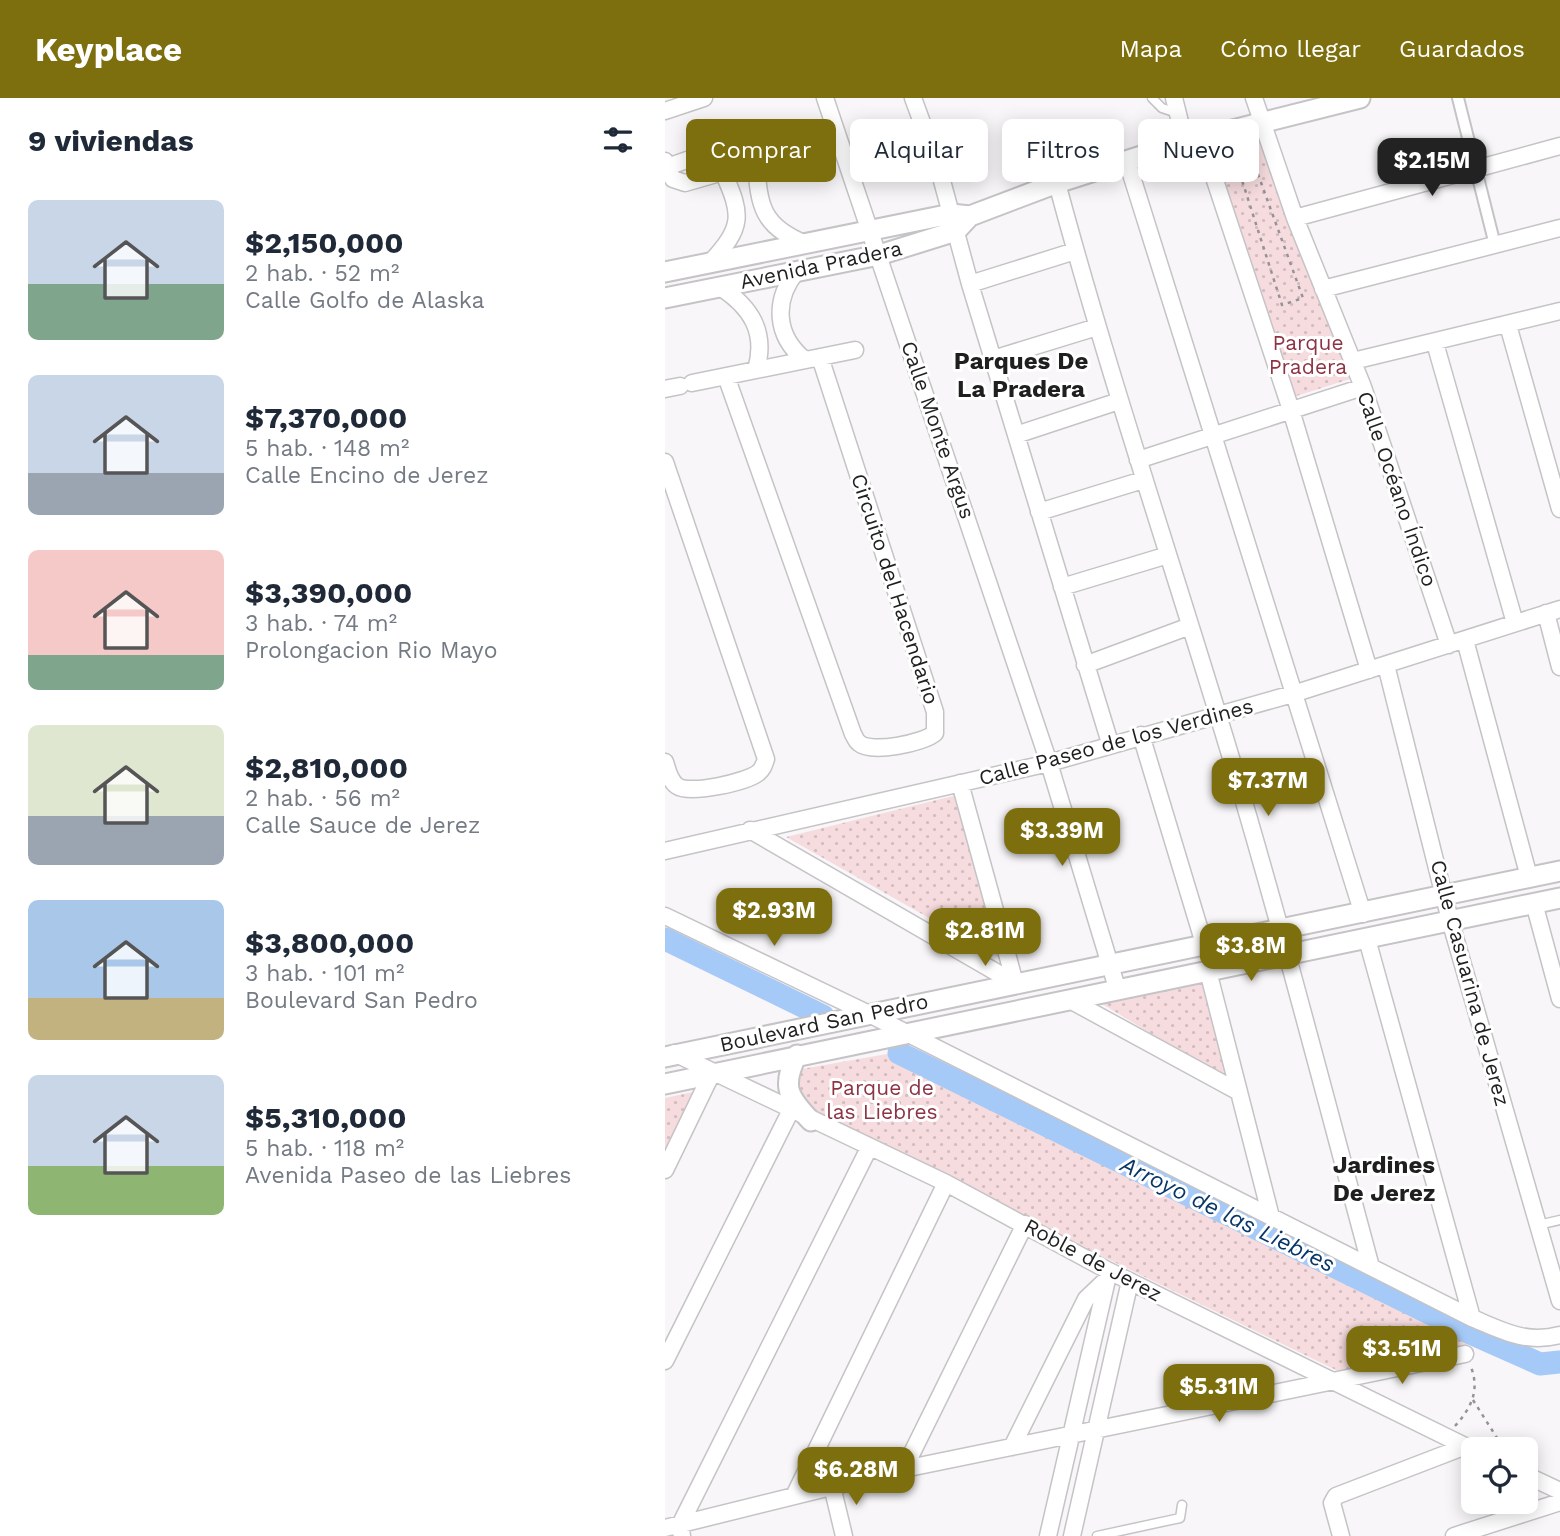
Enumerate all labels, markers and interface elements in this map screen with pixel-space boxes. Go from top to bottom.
text: Keyplace [35,30,182,69]
text: Mapa [1120,35,1182,63]
text: Cómo llegar [1220,35,1361,63]
text: Guardados [1399,35,1525,63]
chip: Comprar [686,119,836,182]
chip: Alquilar [850,119,988,182]
chip: Filtros [1002,119,1124,182]
chip: Nuevo [1138,119,1259,182]
icon: filters [599,121,637,159]
text: 9 viviendas [28,123,194,158]
pin: $2.15M [1375,139,1489,198]
text: $2.15M [1393,147,1471,174]
text: $2,150,000 [245,225,404,260]
icon: home [84,228,168,312]
street label: Avenida Pradera [738,235,904,294]
text: 2 hab. · 52 m² [245,260,399,287]
text: Calle Golfo de Alaska [245,287,485,314]
park label: Parque Pradera [1269,330,1347,379]
street label: Calle Monte Argus [896,338,981,522]
district label: Parques De La Pradera [954,347,1088,403]
street label: Calle Océano Índico [1352,388,1443,590]
text: $7,370,000 [245,400,407,435]
icon: home [84,403,168,487]
text: 5 hab. · 148 m² [245,435,409,462]
text: Calle Encino de Jerez [245,462,488,489]
street label: Circuito del Hacendario [846,470,945,707]
text: $3,390,000 [245,575,412,610]
icon: home [84,578,168,662]
text: 3 hab. · 74 m² [245,610,397,637]
text: Prolongacion Rio Mayo [245,637,498,664]
street label: Calle Paseo de los Verdines [976,693,1256,790]
text: $2,810,000 [245,750,408,785]
icon: home [84,753,168,837]
pin: $7.37M [1211,758,1325,818]
text: $7.37M [1228,767,1308,794]
text: 2 hab. · 56 m² [245,785,400,812]
pin: $3.39M [1005,808,1119,868]
text: Calle Sauce de Jerez [245,812,480,839]
text: $3.39M [1020,817,1104,844]
street label: Calle Casuarina de Jerez [1426,857,1515,1109]
pin: $2.93M [717,888,831,948]
text: $2.93M [732,897,816,924]
pin: $2.81M [928,908,1042,968]
text: $2.81M [945,917,1025,944]
pin: $3.8M [1202,924,1300,983]
text: $3,800,000 [245,925,414,960]
icon: home [84,928,168,1012]
text: $3.8M [1216,932,1286,959]
text: 3 hab. · 101 m² [245,960,404,987]
text: Boulevard San Pedro [245,987,478,1014]
street label: Boulevard San Pedro [717,988,930,1057]
park label: Parque de las Liebres [826,1075,938,1124]
text: $5,310,000 [245,1100,407,1135]
icon: home [84,1103,168,1187]
text: 5 hab. · 118 m² [245,1135,404,1162]
water label: Arroyo de las Liebres [1116,1150,1339,1278]
district label: Jardines De Jerez [1333,1151,1435,1207]
text: Avenida Paseo de las Liebres [245,1162,571,1189]
street label: Roble de Jerez [1020,1213,1166,1306]
pin: $3.51M [1345,1326,1459,1386]
text: $3.51M [1362,1335,1442,1362]
pin: $5.31M [1162,1364,1276,1424]
text: $5.31M [1179,1373,1259,1400]
map controls [1461,1437,1538,1514]
button: locate [1461,1437,1538,1514]
pin: $6.28M [799,1448,913,1507]
text: $6.28M [814,1456,898,1483]

